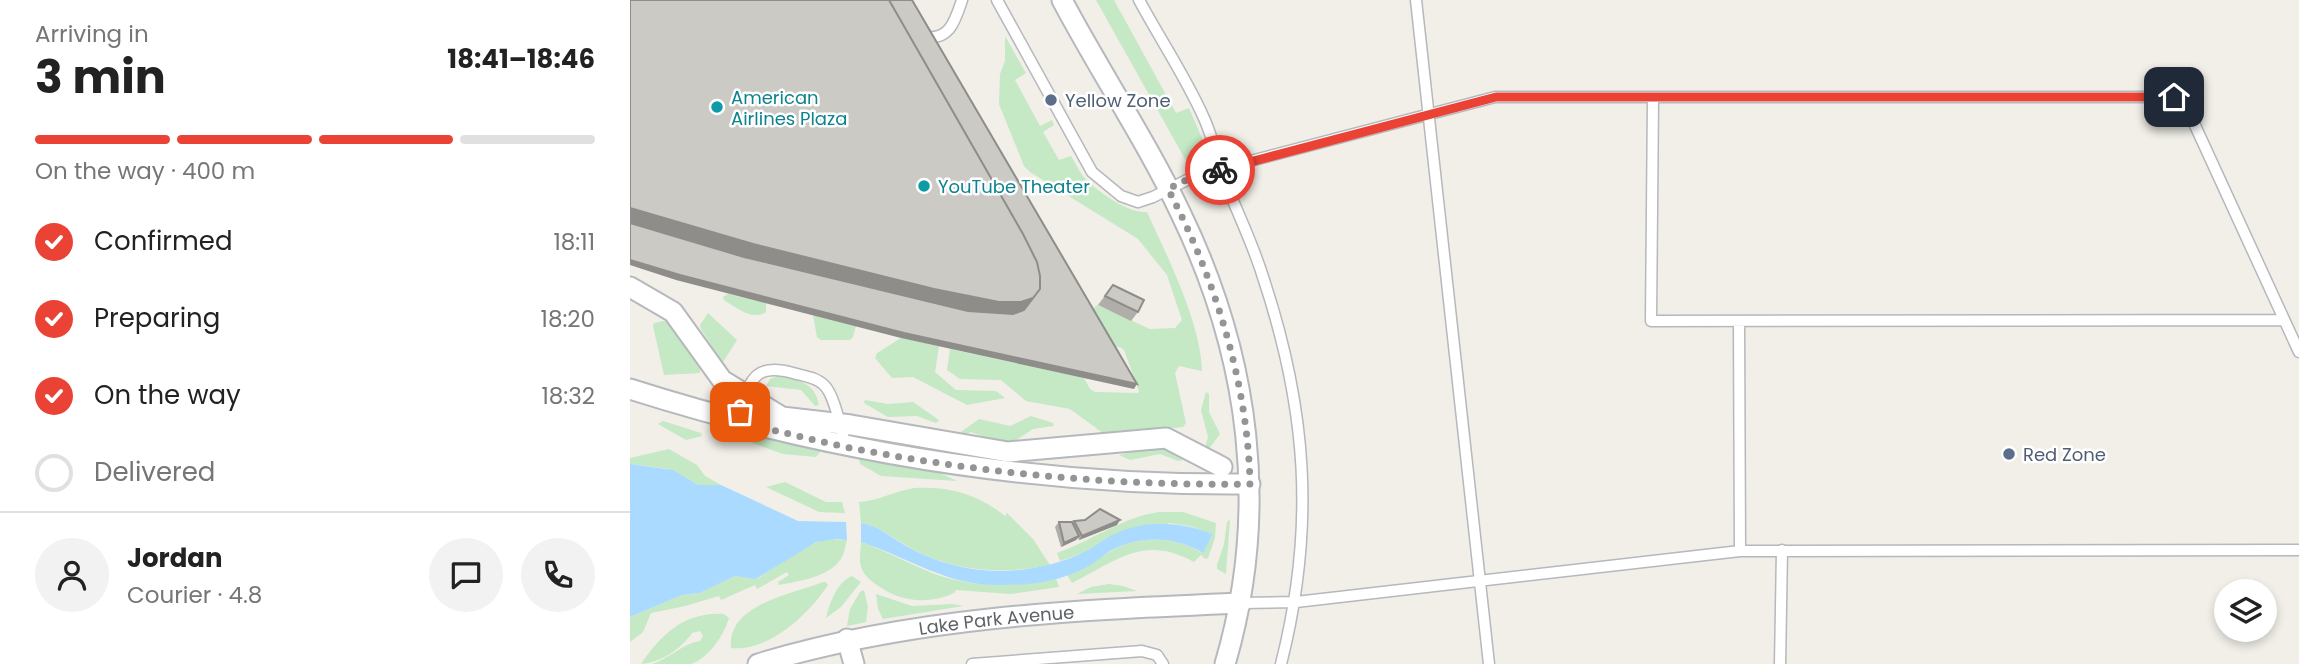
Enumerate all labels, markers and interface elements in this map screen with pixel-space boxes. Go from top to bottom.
text: Arriving in [35,18,149,50]
text: 18:41–18:46 [447,41,595,77]
text: 3 min [35,45,166,109]
pin [2144,67,2204,127]
icon: home [2155,78,2193,116]
place label: American Airlines Plaza [731,85,847,131]
place label: Yellow Zone [1065,88,1171,113]
marker: Yellow Zone [1043,92,1059,108]
marker: American Airlines Plaza [709,99,725,115]
courier [1185,135,1255,205]
icon: bike [1201,151,1239,189]
text: On the way · 400 m [35,155,255,187]
place label: YouTube Theater [938,174,1090,199]
marker: YouTube Theater [916,178,932,194]
icon: check [35,223,73,261]
text: Confirmed [94,223,232,259]
text: 18:11 [554,226,595,258]
icon: check [35,300,73,338]
text: Preparing [94,300,220,336]
text: 18:20 [541,303,595,335]
icon: check [35,377,73,415]
text: On the way [94,377,241,413]
text: 18:32 [541,380,595,412]
pin [710,382,770,442]
icon: bag [721,393,759,431]
place label: Red Zone [2023,442,2106,467]
marker: Red Zone [2001,446,2017,462]
text: Delivered [94,454,215,490]
button: person [35,538,109,612]
button: chat [429,538,503,612]
button: phone [521,538,595,612]
text: Jordan [127,540,223,576]
text: Courier · 4.8 [127,579,262,611]
map controls [2214,579,2277,642]
button: layers [2214,579,2277,642]
street label: Lake Park Avenue [917,599,1075,640]

